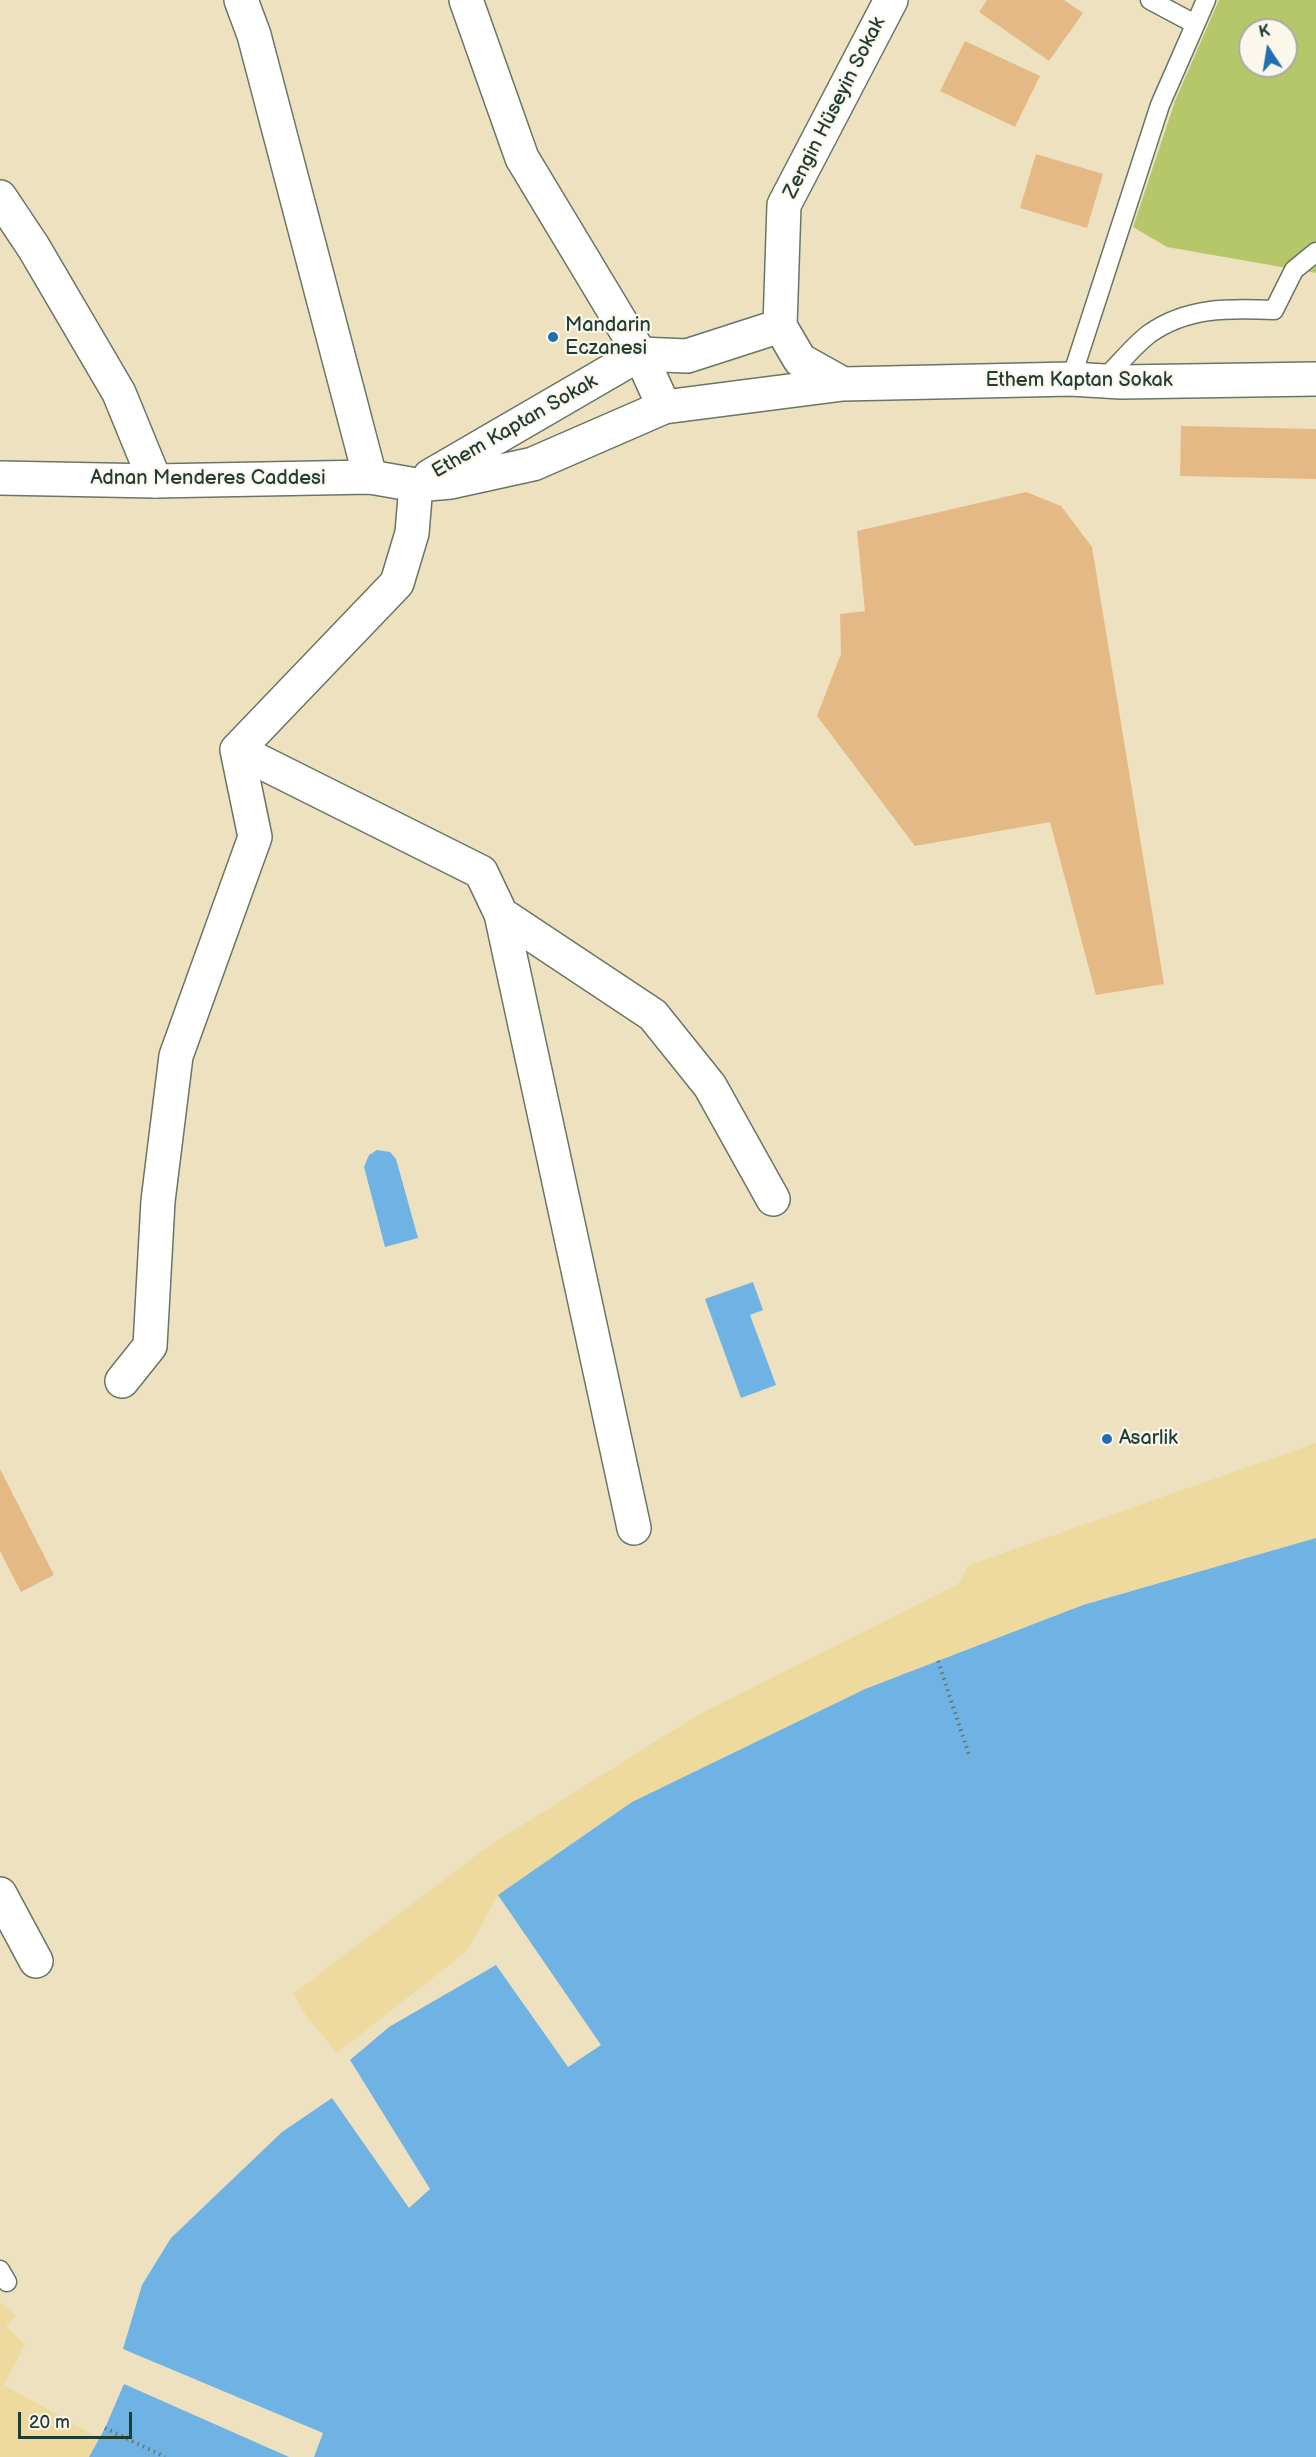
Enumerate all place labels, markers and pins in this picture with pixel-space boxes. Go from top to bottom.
place label: Mandarin Eczanesi [565,314,651,361]
marker: Mandarin Eczanesi [546,330,560,344]
place label: Asarlik [1119,1427,1178,1451]
marker: Asarlik [1100,1432,1114,1446]

